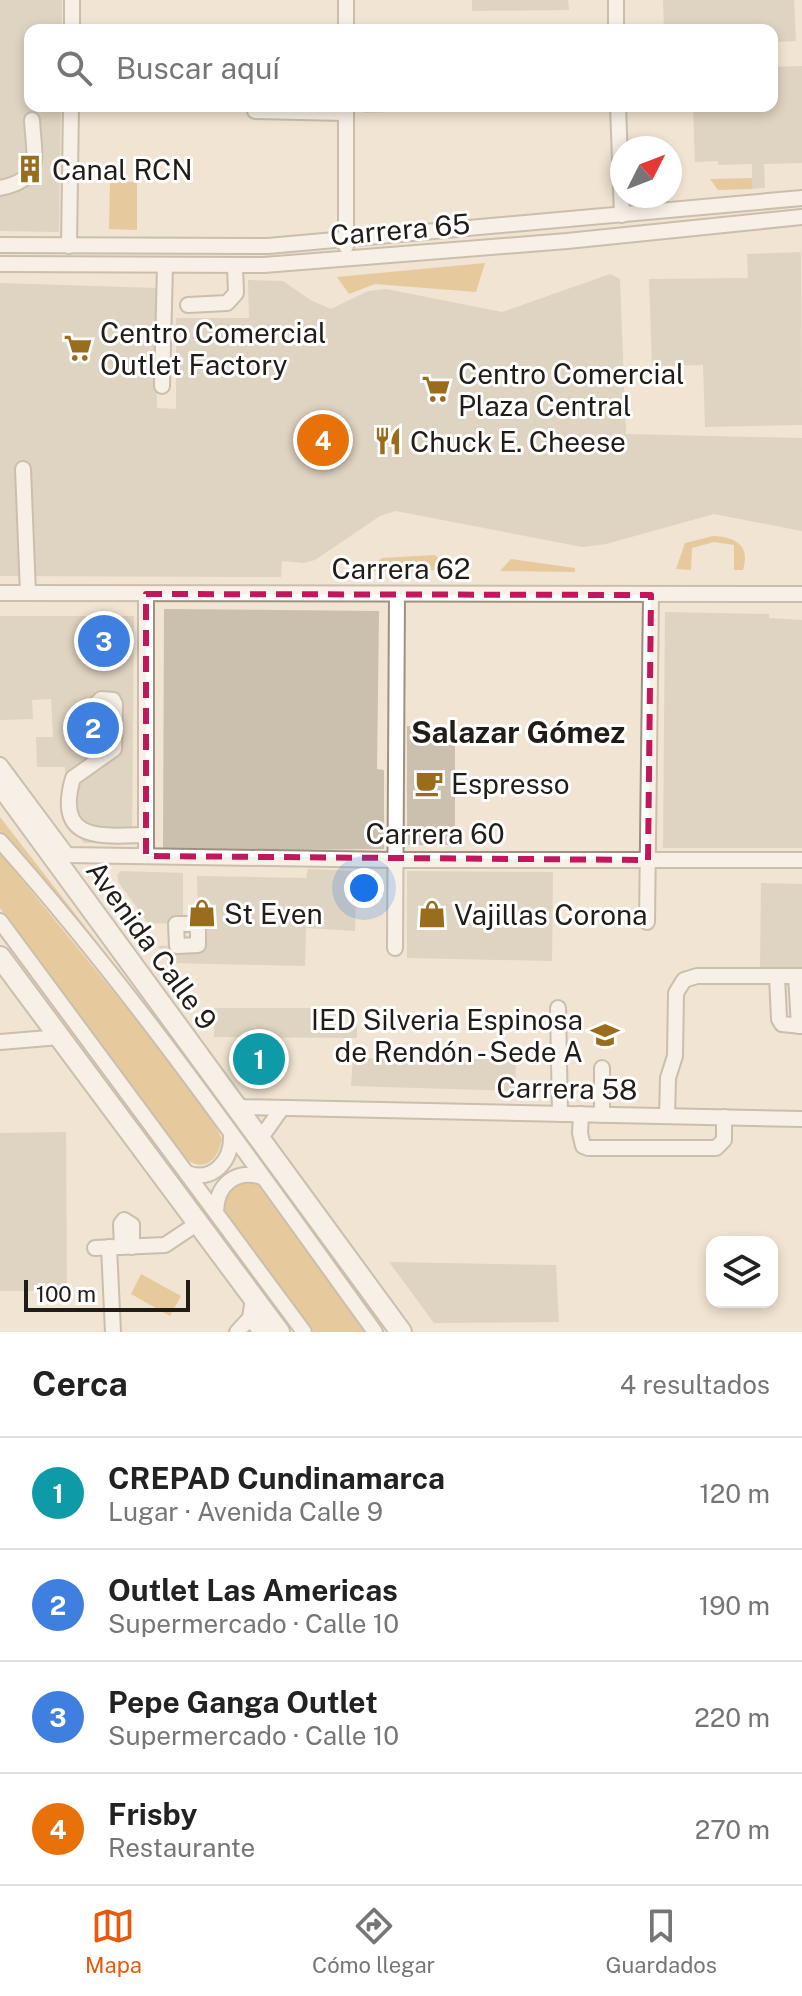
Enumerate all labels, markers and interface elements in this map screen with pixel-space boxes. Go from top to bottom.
search box [24,24,778,112]
icon: search [52,46,96,90]
text: Buscar aquí [116,50,280,86]
north arrow [610,136,682,208]
place label: Canal RCN [52,153,193,186]
building icon: Canal RCN [15,154,45,184]
street label: Carrera 65 [329,206,471,252]
place label: Centro Comercial Outlet Factory [100,316,327,381]
supermarket icon: Centro Comercial Outlet Factory [63,333,93,363]
place label: Centro Comercial Plaza Central [458,357,685,422]
supermarket icon: Centro Comercial Plaza Central [421,374,451,404]
pin: 4 [297,410,349,470]
place label: Chuck E. Cheese [410,425,626,458]
restaurant icon: Chuck E. Cheese [373,426,403,456]
street label: Carrera 62 [332,552,470,585]
pin: 3 [78,611,130,671]
pin: 2 [67,698,119,758]
district label: Salazar Gómez [411,714,625,750]
place label: Espresso [451,767,570,800]
cafe icon: Espresso [414,768,444,798]
street label: Carrera 60 [365,817,505,850]
street label: Avenida Calle 9 [80,854,224,1036]
your location [344,868,384,908]
place label: St Even [224,897,323,930]
shop icon: St Even [187,898,217,928]
place label: Vajillas Corona [454,898,648,931]
shop icon: Vajillas Corona [417,899,447,929]
place label: IED Silveria Espinosa de Rendón - Sede A [311,1003,583,1068]
school or university icon: IED Silveria Espinosa de Rendón - Sede A [590,1020,620,1050]
pin: 1 [233,1029,285,1089]
street label: Carrera 58 [496,1070,638,1106]
map controls [706,1236,778,1308]
button: layers [706,1236,778,1308]
scale bar [24,1276,190,1312]
text: 100 m [36,1281,96,1307]
text: Cerca [32,1364,128,1404]
text: 4 resultados [620,1369,770,1400]
text: CREPAD Cundinamarca [108,1460,445,1496]
text: 1 [52,1478,64,1509]
text: 120 m [699,1478,770,1509]
text: Lugar · Avenida Calle 9 [108,1496,383,1527]
text: Outlet Las Americas [108,1572,398,1608]
text: 2 [50,1590,66,1621]
text: 190 m [699,1590,770,1621]
text: Supermercado · Calle 10 [108,1608,399,1639]
text: Pepe Ganga Outlet [108,1684,378,1720]
text: 3 [49,1702,67,1733]
text: 220 m [694,1702,770,1733]
text: Supermercado · Calle 10 [108,1720,399,1751]
text: Frisby [108,1796,197,1832]
text: 4 [49,1814,67,1845]
text: 270 m [695,1814,770,1845]
text: Restaurante [108,1832,255,1863]
tab: Mapa [85,1904,142,1978]
tab: Cómo llegar [312,1904,435,1978]
tab: Guardados [605,1904,717,1978]

